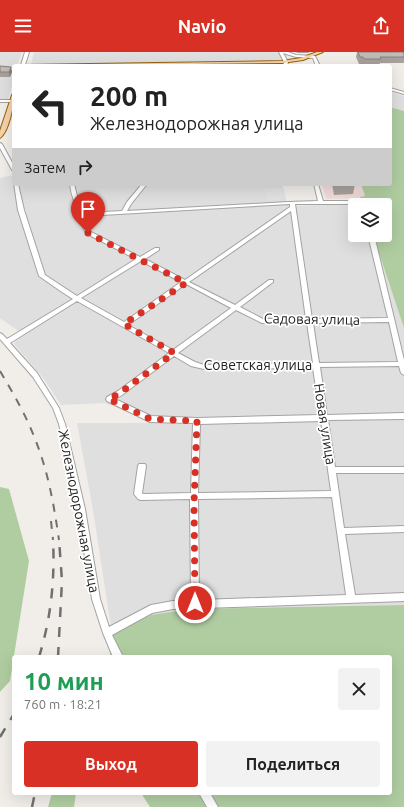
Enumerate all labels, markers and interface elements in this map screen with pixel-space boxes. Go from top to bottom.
icon: menu [12,15,34,37]
icon: share [370,15,392,37]
text: Navio [178,16,226,36]
icon: left [24,80,76,132]
text: 200 m [90,80,168,111]
text: Железнодорожная улица [90,113,303,133]
icon: right [74,156,96,178]
text: Затем [24,159,66,176]
pin [71,192,105,233]
icon: arrive [77,198,99,220]
map controls [348,198,392,242]
button: layers [348,198,392,242]
street label: Садовая улица [264,310,360,328]
street label: Советская улица [204,357,312,373]
street label: Новая улица [311,382,339,466]
street label: Железнодорожная улица [55,428,103,594]
position arrow [174,582,216,624]
text: 10 мин [24,668,104,695]
button: close [338,668,380,710]
text: 760 m · 18:21 [24,697,102,711]
button: Выход [24,741,198,787]
button: Поделиться [206,741,380,787]

